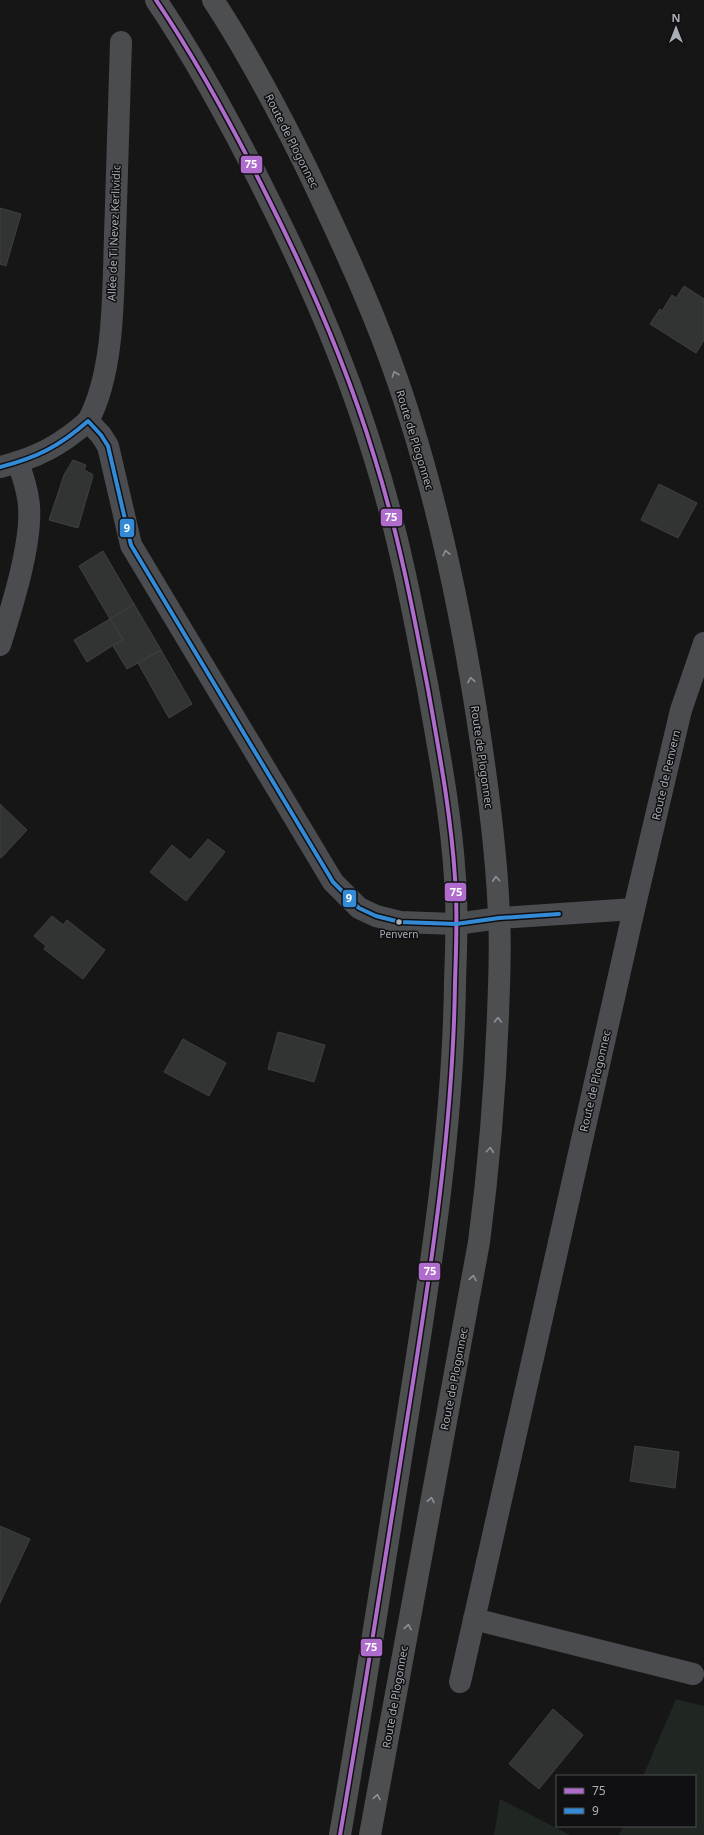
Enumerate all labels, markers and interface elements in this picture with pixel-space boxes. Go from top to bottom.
north arrow [656,8,696,48]
text: N [672,10,680,25]
street label: Route de Plogonnec [262,91,323,190]
line badge: 75 [240,155,263,174]
text: 75 [245,156,257,171]
street label: Allée de Ti Nevez Kerlividic [104,165,123,301]
one-way arrow [391,371,399,378]
street label: Route de Plogonnec [393,388,438,492]
line badge: 75 [380,508,403,527]
text: 75 [385,509,397,524]
line badge: 9 [119,518,135,538]
text: 9 [124,520,130,535]
one-way arrow [443,550,451,556]
one-way arrow [468,677,476,683]
street label: Route de Plogonnec [468,704,497,809]
street label: Route de Penvern [648,728,683,821]
one-way arrow [492,876,501,882]
line badge: 75 [444,882,467,902]
text: 75 [450,884,462,899]
line badge: 9 [342,889,357,908]
text: 9 [346,890,352,905]
marker: Penvern [394,917,404,927]
place label: Penvern [380,927,418,941]
one-way arrow [493,1017,502,1023]
street label: Route de Plogonnec [576,1029,613,1133]
one-way arrow [485,1147,494,1153]
line badge: 75 [418,1262,441,1281]
text: 75 [424,1263,436,1278]
one-way arrow [468,1275,477,1282]
street label: Route de Plogonnec [436,1327,471,1431]
one-way arrow [427,1497,435,1503]
one-way arrow [403,1624,411,1631]
line badge: 75 [360,1638,383,1657]
text: 75 [365,1639,377,1654]
street label: Route de Plogonnec [378,1644,411,1749]
legend [556,1775,696,1827]
text: 75 [592,1782,606,1799]
one-way arrow [372,1794,381,1800]
text: 9 [592,1802,599,1819]

